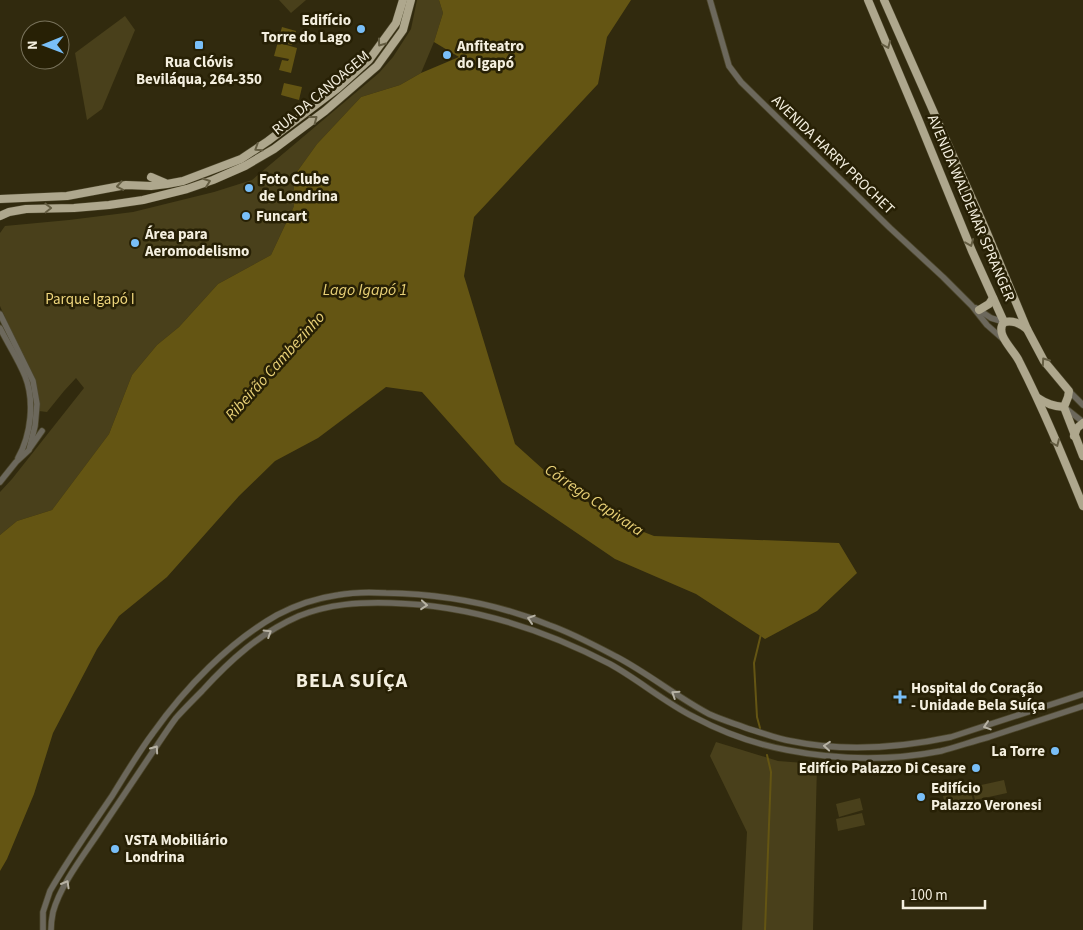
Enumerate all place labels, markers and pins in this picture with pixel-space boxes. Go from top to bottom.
place label: Edifício Torre do Lago [261,10,351,48]
marker: Edifício Torre do Lago [355,23,367,35]
place label: Anfiteatro do Igapó [456,36,524,74]
marker: Rua Clóvis Beviláqua, 264-350 [193,39,205,51]
marker: Anfiteatro do Igapó [441,49,453,61]
place label: Rua Clóvis Beviláqua, 264-350 [136,52,262,90]
place label: Foto Clube de Londrina [259,169,338,207]
marker: Foto Clube de Londrina [243,182,255,194]
place label: Funcart [256,206,307,227]
marker: Funcart [240,210,252,222]
place label: Área para Aeromodelismo [144,224,249,262]
marker: Área para Aeromodelismo [129,237,141,249]
place label: Hospital do Coração - Unidade Bela Suíça [911,678,1045,716]
marker: Hospital do Coração - Unidade Bela Suíça [893,690,907,704]
place label: La Torre [991,741,1045,762]
marker: La Torre [1049,745,1061,757]
place label: Edifício Palazzo Di Cesare [799,758,966,779]
marker: Edifício Palazzo Di Cesare [970,762,982,774]
place label: Edifício Palazzo Veronesi [931,778,1042,816]
marker: Edifício Palazzo Veronesi [915,791,927,803]
place label: VSTA Mobiliário Londrina [124,830,228,868]
marker: VSTA Mobiliário Londrina [109,843,121,855]

